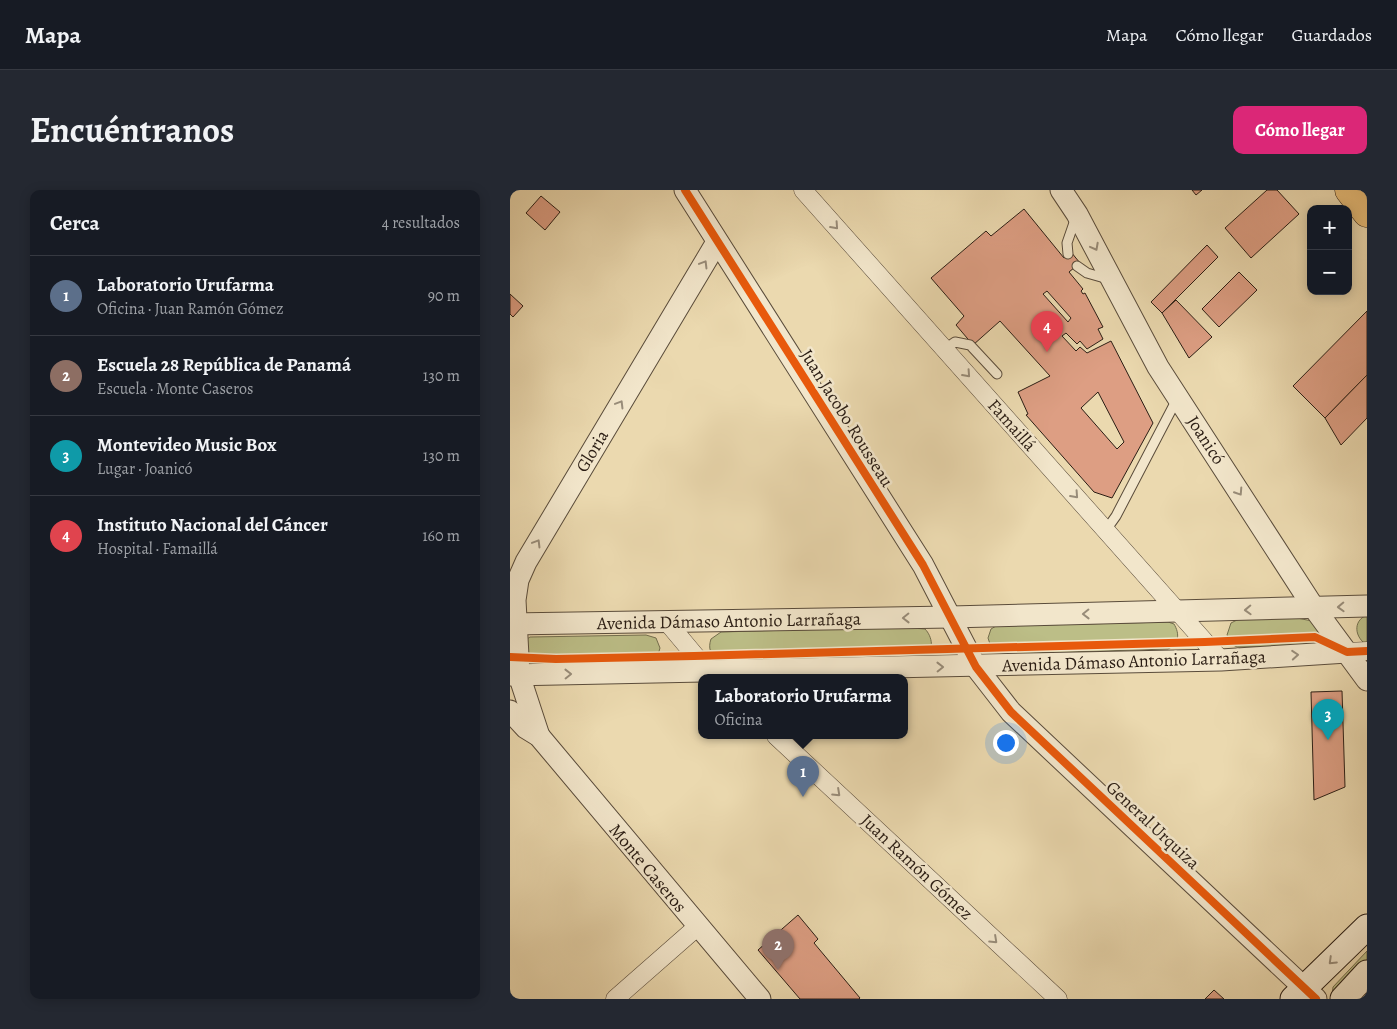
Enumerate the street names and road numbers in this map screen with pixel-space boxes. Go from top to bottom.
street label: Juan Jacobo Rousseau [795,344,899,492]
street label: Famaillá [982,394,1042,457]
street label: Joanicó [1181,411,1231,469]
street label: Gloria [570,425,614,477]
street label: Avenida Dámaso Antonio Larrañaga [596,607,862,635]
street label: Avenida Dámaso Antonio Larrañaga [1001,644,1267,678]
street label: General Urquiza [1101,775,1206,875]
street label: Juan Ramón Gómez [856,809,978,925]
street label: Monte Caseros [604,818,692,918]

